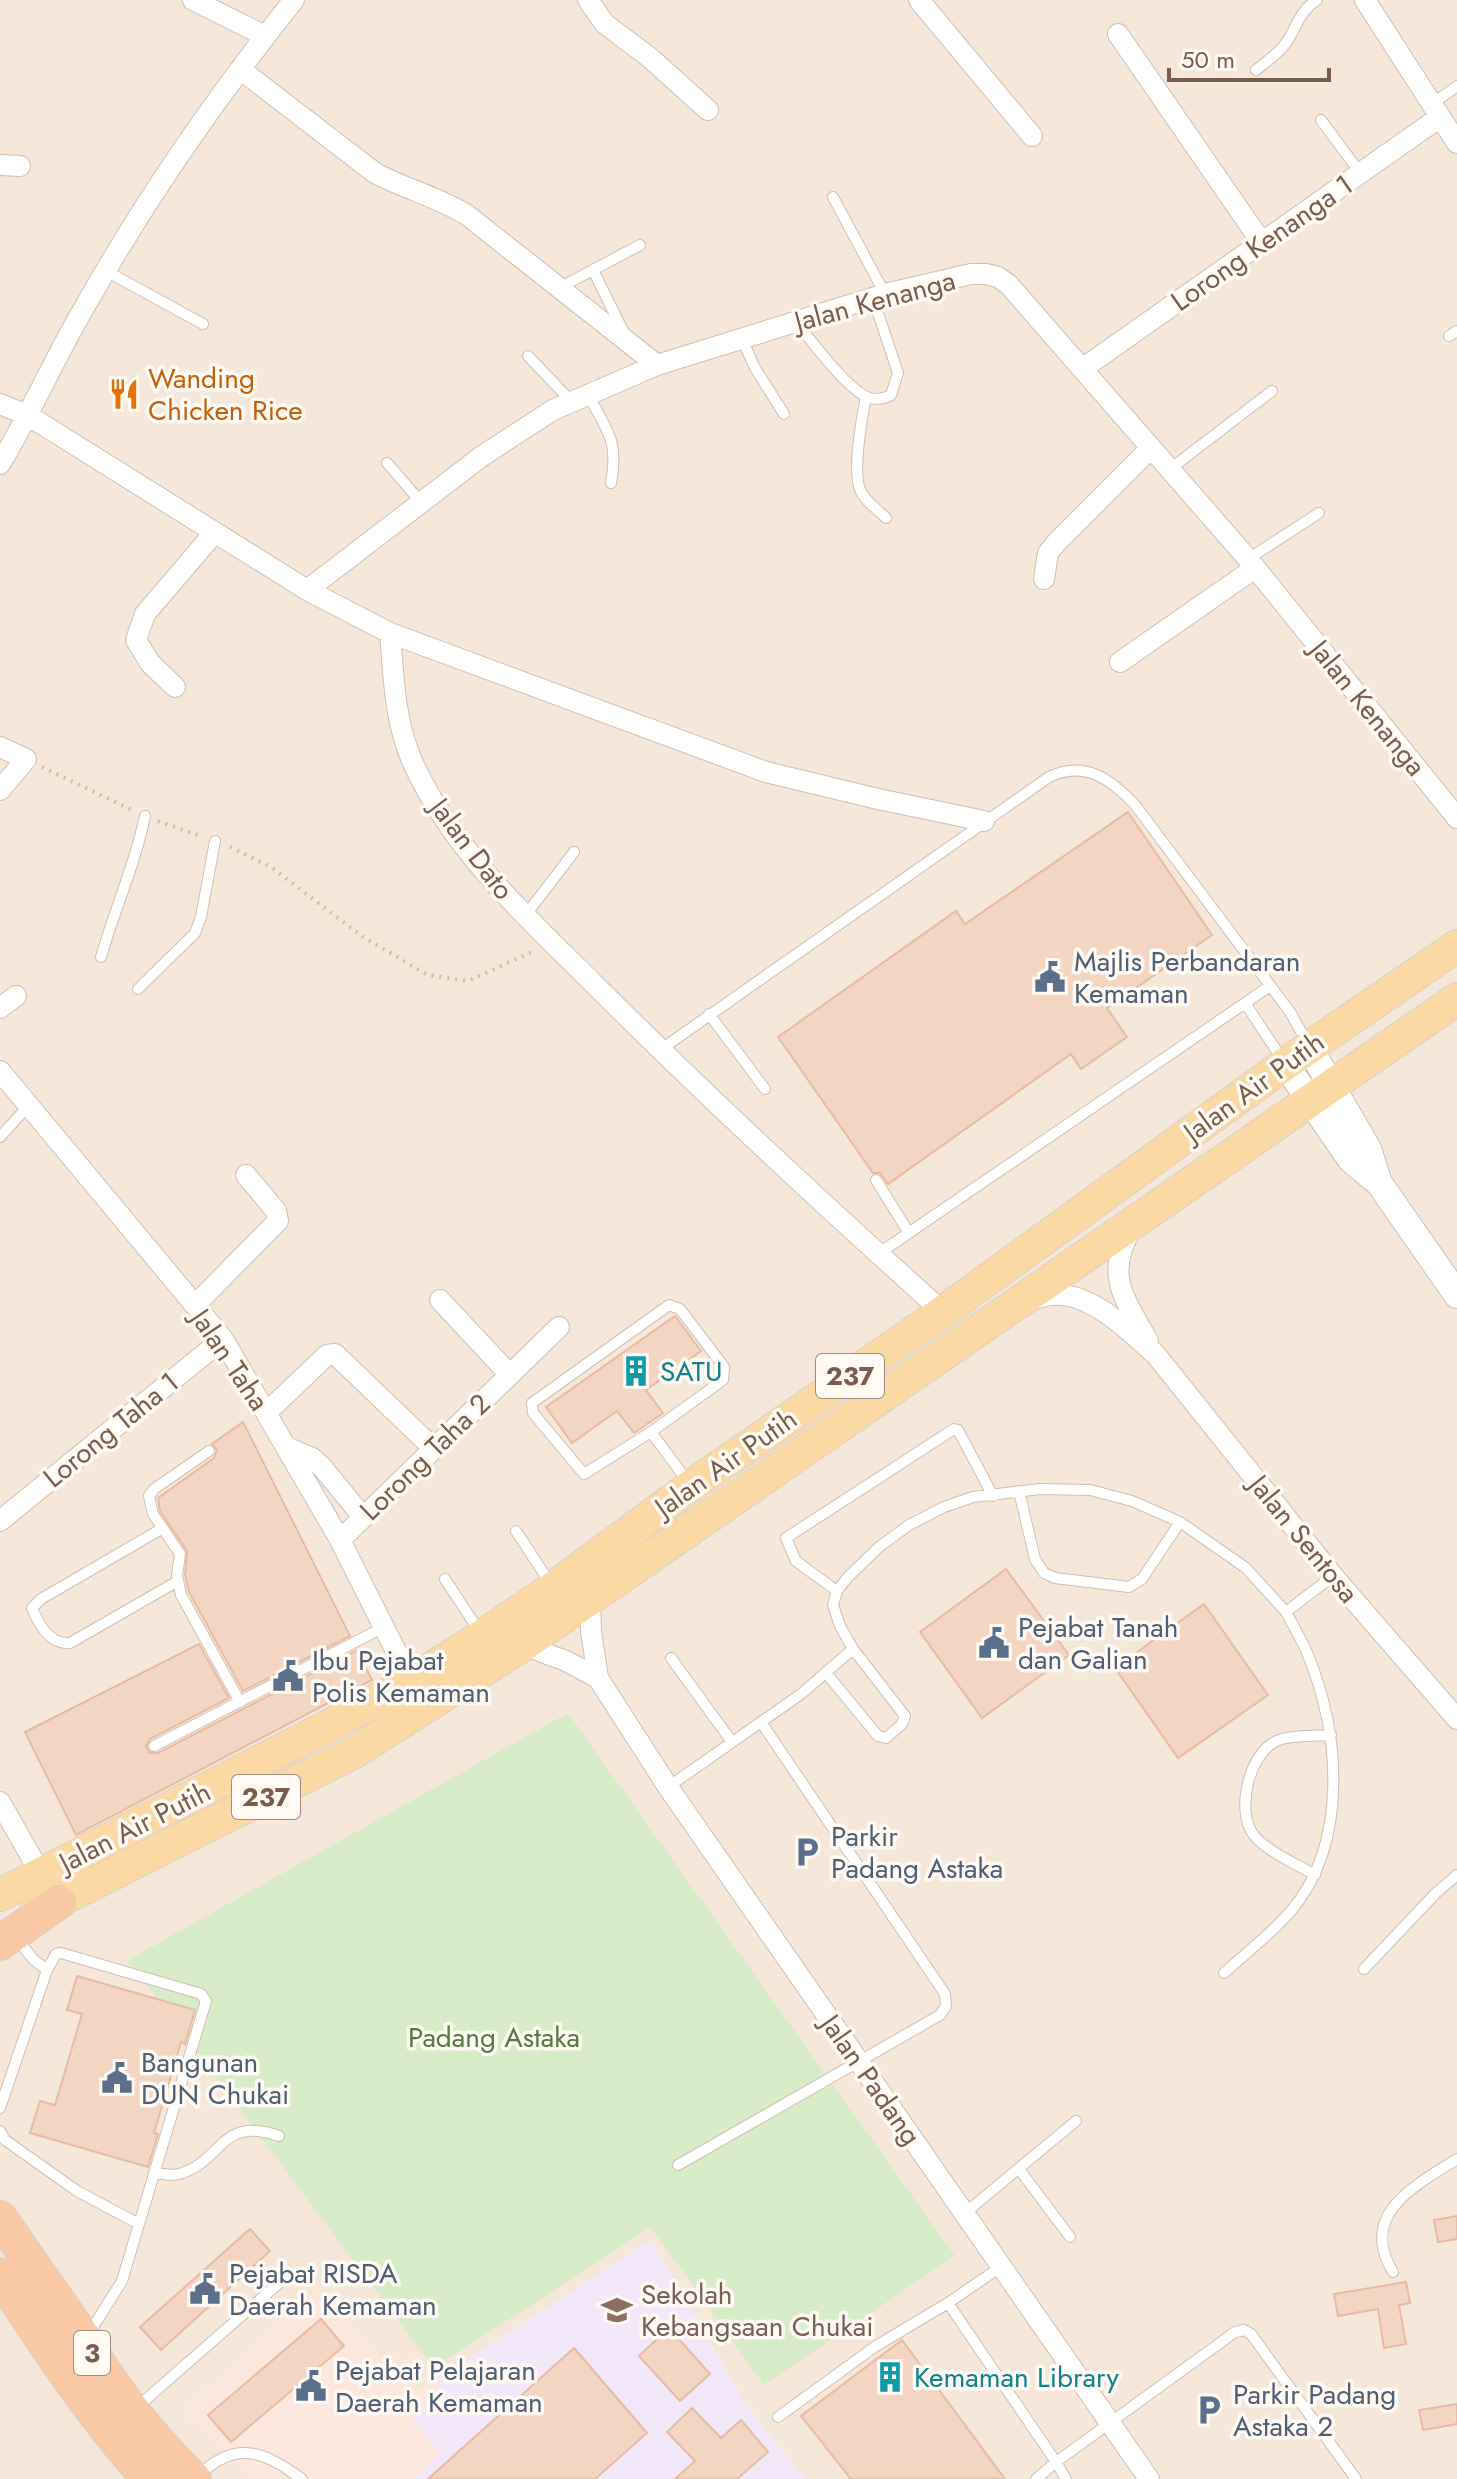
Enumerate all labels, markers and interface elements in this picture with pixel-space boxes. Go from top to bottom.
scale bar [1169,32,1329,82]
text: 50 m [1181,42,1235,77]
street label: Lorong Kenanga 1 [1163,165,1361,321]
street label: Jalan Kenanga [786,260,960,343]
place label: Wanding Chicken Rice [148,358,303,431]
restaurant icon: Wanding Chicken Rice [107,377,141,411]
street label: Jalan Kenanga [1298,628,1436,785]
street label: Jalan Dato [418,786,524,908]
place label: Majlis Perbandaran Kemaman [1074,941,1300,1014]
public building icon: Majlis Perbandaran Kemaman [1033,960,1067,994]
street label: Jalan Air Putih [1172,1022,1333,1154]
street label: Jalan Taha [179,1298,279,1419]
place label: SATU [660,1351,722,1392]
building icon: SATU [619,1354,653,1388]
road number: 237 [816,1354,884,1398]
street label: Lorong Taha 1 [34,1362,188,1498]
street label: Lorong Taha 2 [350,1384,500,1530]
street label: Jalan Air Putih [643,1399,805,1529]
street label: Jalan Sentosa [1237,1463,1369,1612]
place label: Pejabat Tanah dan Galian [1018,1607,1179,1680]
public building icon: Pejabat Tanah dan Galian [977,1626,1011,1660]
place label: Ibu Pejabat Polis Kemaman [312,1640,490,1713]
public building icon: Ibu Pejabat Polis Kemaman [271,1659,305,1693]
street label: Jalan Air Putih [49,1771,218,1885]
road number: 237 [232,1775,300,1819]
place label: Parkir Padang Astaka [831,1816,1003,1889]
parking icon: Parkir Padang Astaka [790,1835,824,1869]
street label: Jalan Padang [809,2003,931,2154]
park label: Padang Astaka [408,2017,580,2058]
place label: Bangunan DUN Chukai [141,2042,289,2115]
public building icon: Bangunan DUN Chukai [100,2061,134,2095]
place label: Pejabat RISDA Daerah Kemaman [229,2253,437,2326]
public building icon: Pejabat RISDA Daerah Kemaman [188,2272,222,2306]
place label: Sekolah Kebangsaan Chukai [641,2274,873,2347]
school or university icon: Sekolah Kebangsaan Chukai [600,2293,634,2327]
road number: 3 [74,2331,110,2375]
place label: Pejabat Pelajaran Daerah Kemaman [335,2350,543,2423]
place label: Kemaman Library [914,2357,1119,2398]
building icon: Kemaman Library [873,2360,907,2394]
public building icon: Pejabat Pelajaran Daerah Kemaman [294,2369,328,2403]
place label: Parkir Padang Astaka 2 [1233,2374,1396,2447]
parking icon: Parkir Padang Astaka 2 [1192,2393,1226,2427]

